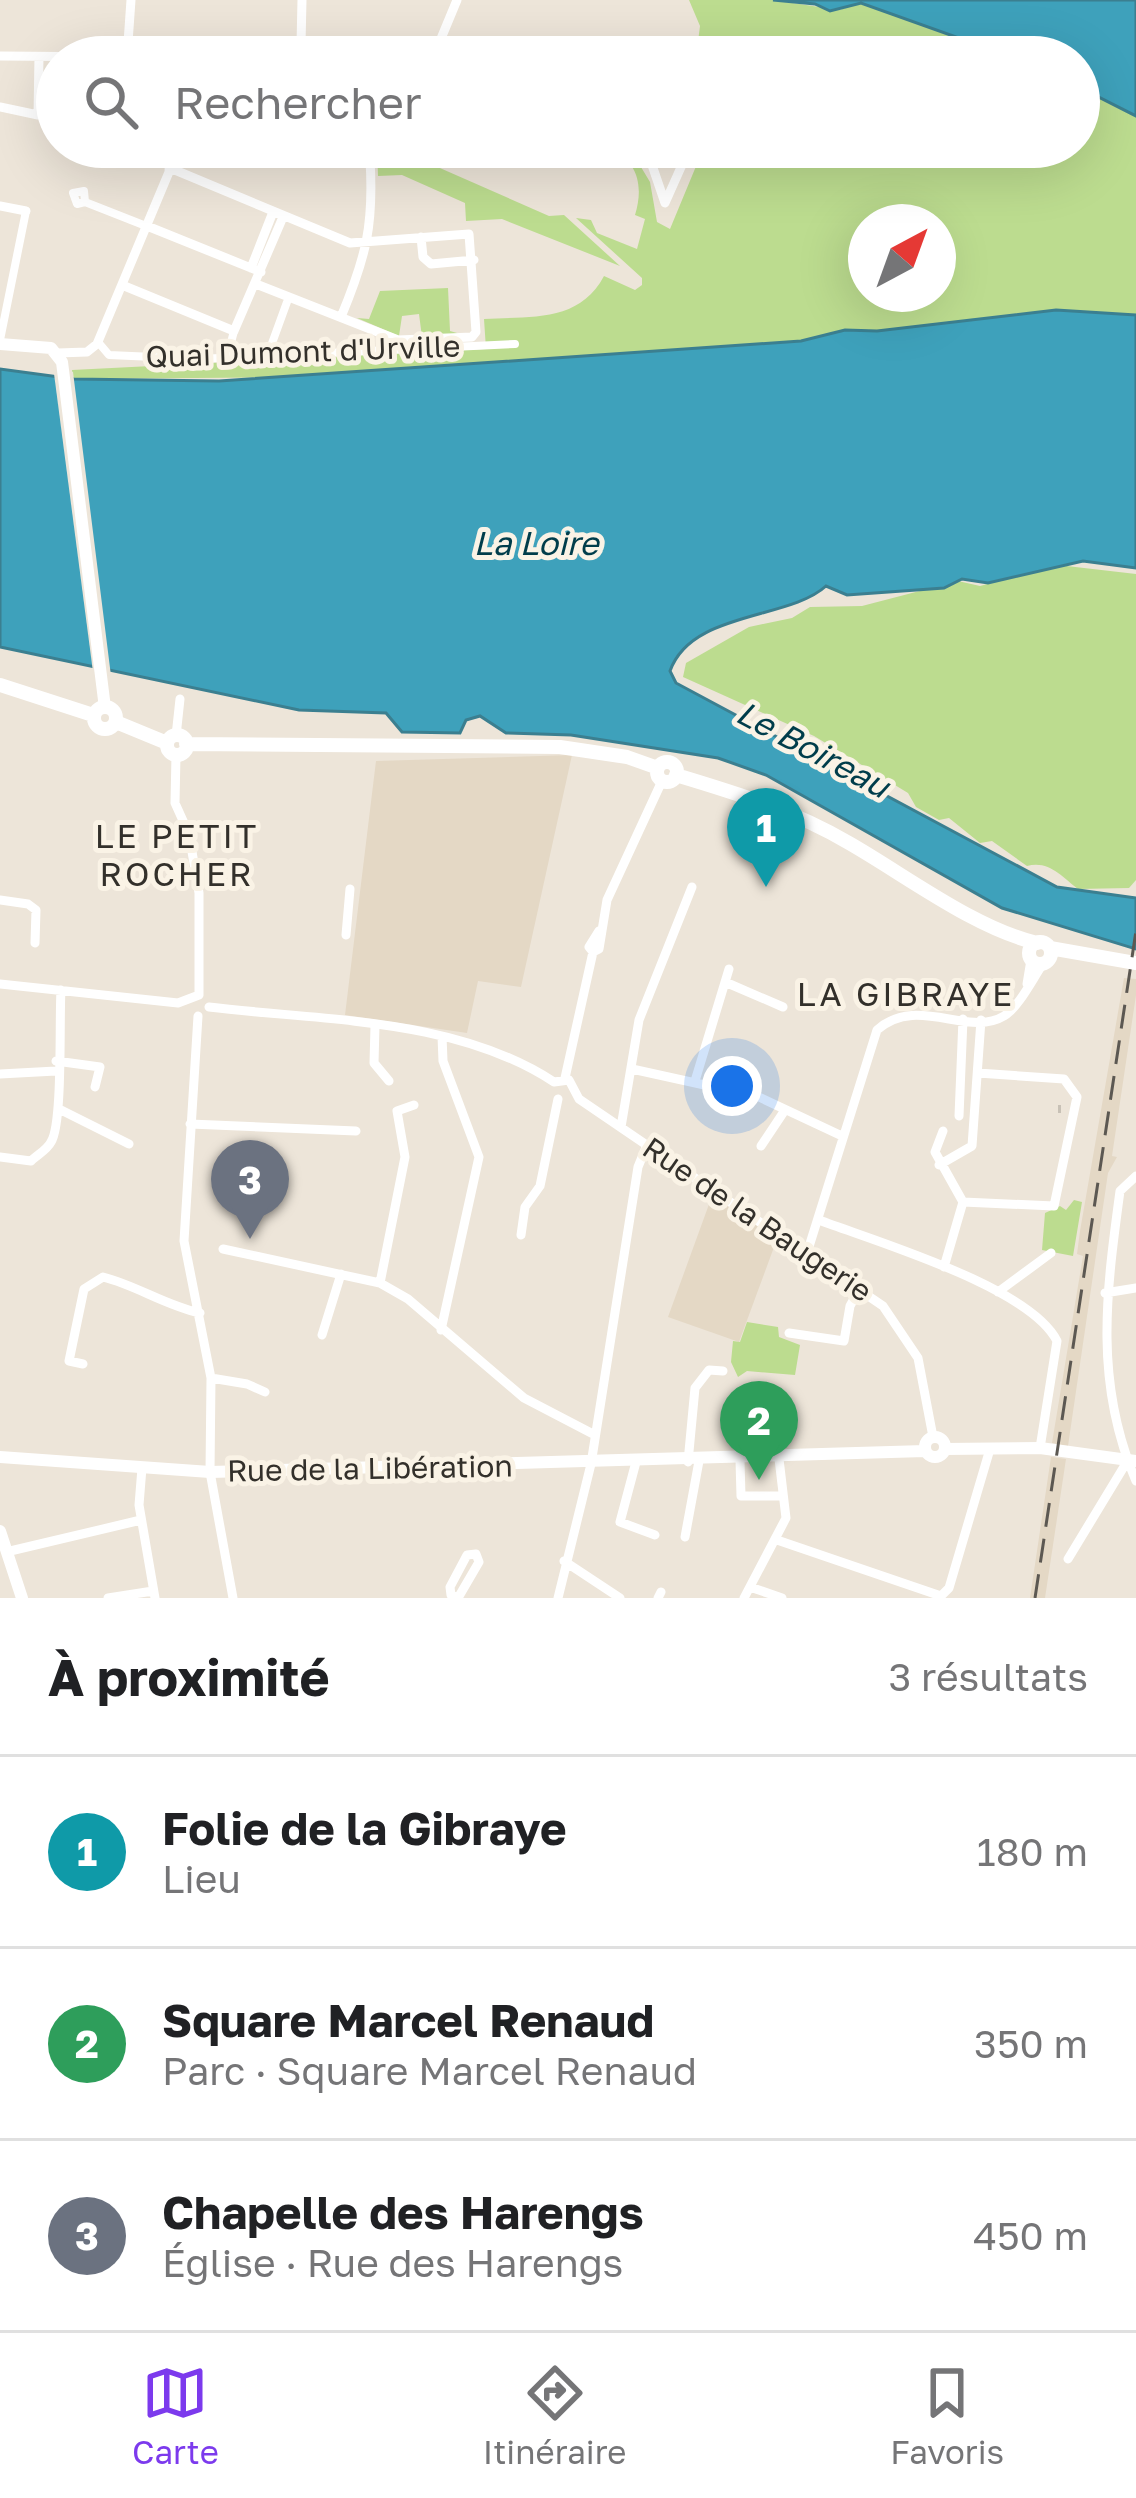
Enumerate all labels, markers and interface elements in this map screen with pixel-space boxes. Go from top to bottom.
search box [36,36,1100,168]
icon: search [78,69,144,135]
text: Rechercher [174,75,422,129]
north arrow [848,204,956,312]
street label: Quai Dumont d'Urville [145,328,461,374]
water label: La Loire [474,523,601,562]
water label: Le Boireau [730,692,898,806]
pin: 1 [727,788,805,887]
district label: LE PETIT ROCHER [95,816,259,893]
district label: LA GIBRAYE [797,974,1015,1013]
your location [702,1056,762,1116]
street label: Rue de la Baugerie [636,1129,879,1309]
pin: 3 [211,1140,289,1239]
pin: 2 [720,1381,798,1480]
street label: Rue de la Libération [227,1448,513,1488]
text: À proximité [48,1646,330,1707]
text: 3 résultats [889,1653,1088,1700]
text: Folie de la Gibraye [162,1801,566,1855]
text: 1 [77,1828,97,1875]
text: 180 m [977,1828,1088,1875]
text: Lieu [162,1855,241,1902]
text: Square Marcel Renaud [162,1993,654,2047]
text: 2 [75,2020,99,2067]
text: 350 m [974,2020,1088,2067]
text: Parc · Square Marcel Renaud [162,2047,697,2094]
text: Chapelle des Harengs [162,2185,644,2239]
text: 3 [75,2212,99,2259]
text: 450 m [973,2212,1088,2259]
text: Église · Rue des Harengs [162,2239,623,2286]
tab: Carte [132,2360,219,2471]
tab: Itinéraire [483,2360,626,2471]
tab: Favoris [890,2360,1004,2471]

